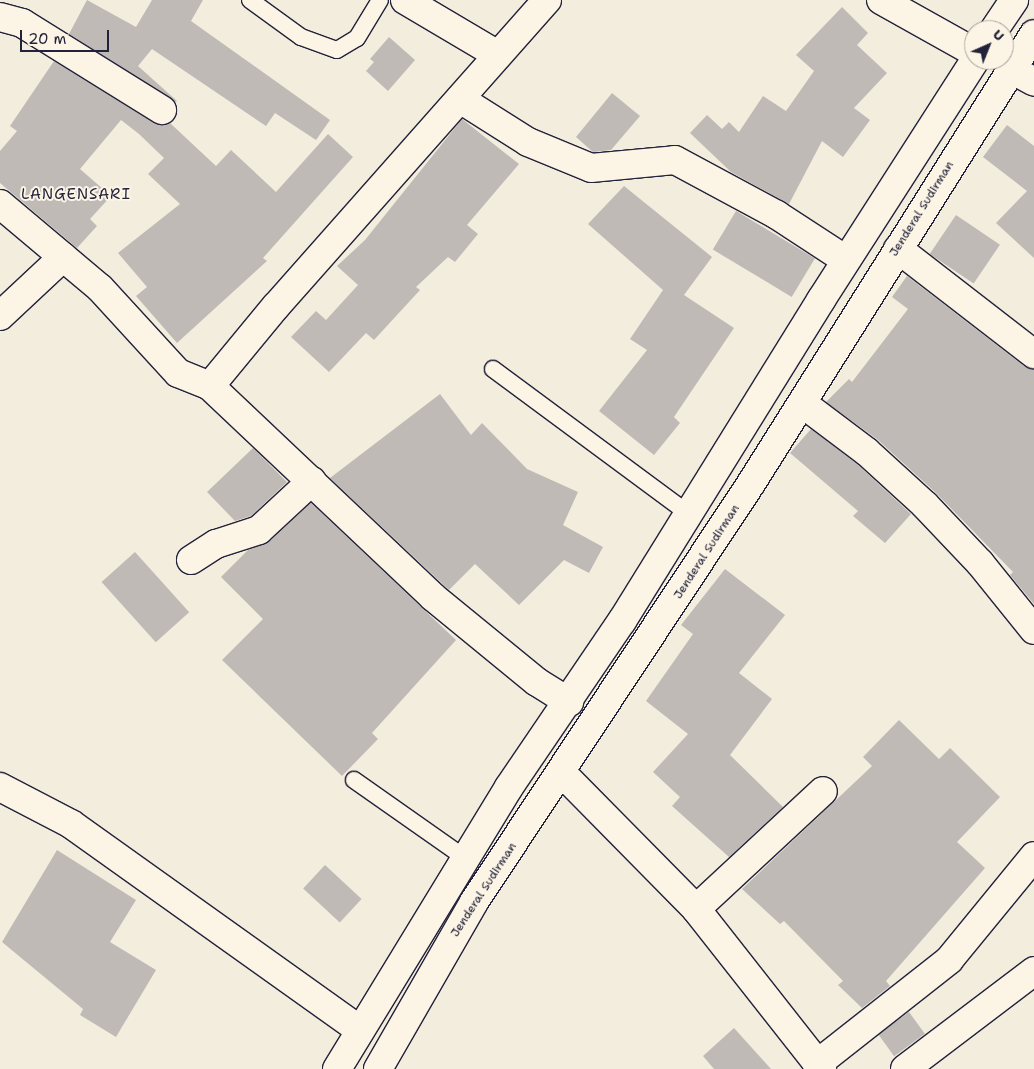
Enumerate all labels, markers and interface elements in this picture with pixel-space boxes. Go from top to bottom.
scale bar [22,20,111,52]
north arrow [964,20,1014,70]
text: U [989,25,1008,45]
text: 20 m [28,29,67,49]
street label: Jenderal Sudirman [887,159,957,259]
district label: LANGENSARI [20,186,132,204]
street label: Jenderal Sudirman [671,502,743,602]
street label: Jenderal Sudirman [448,840,520,940]

